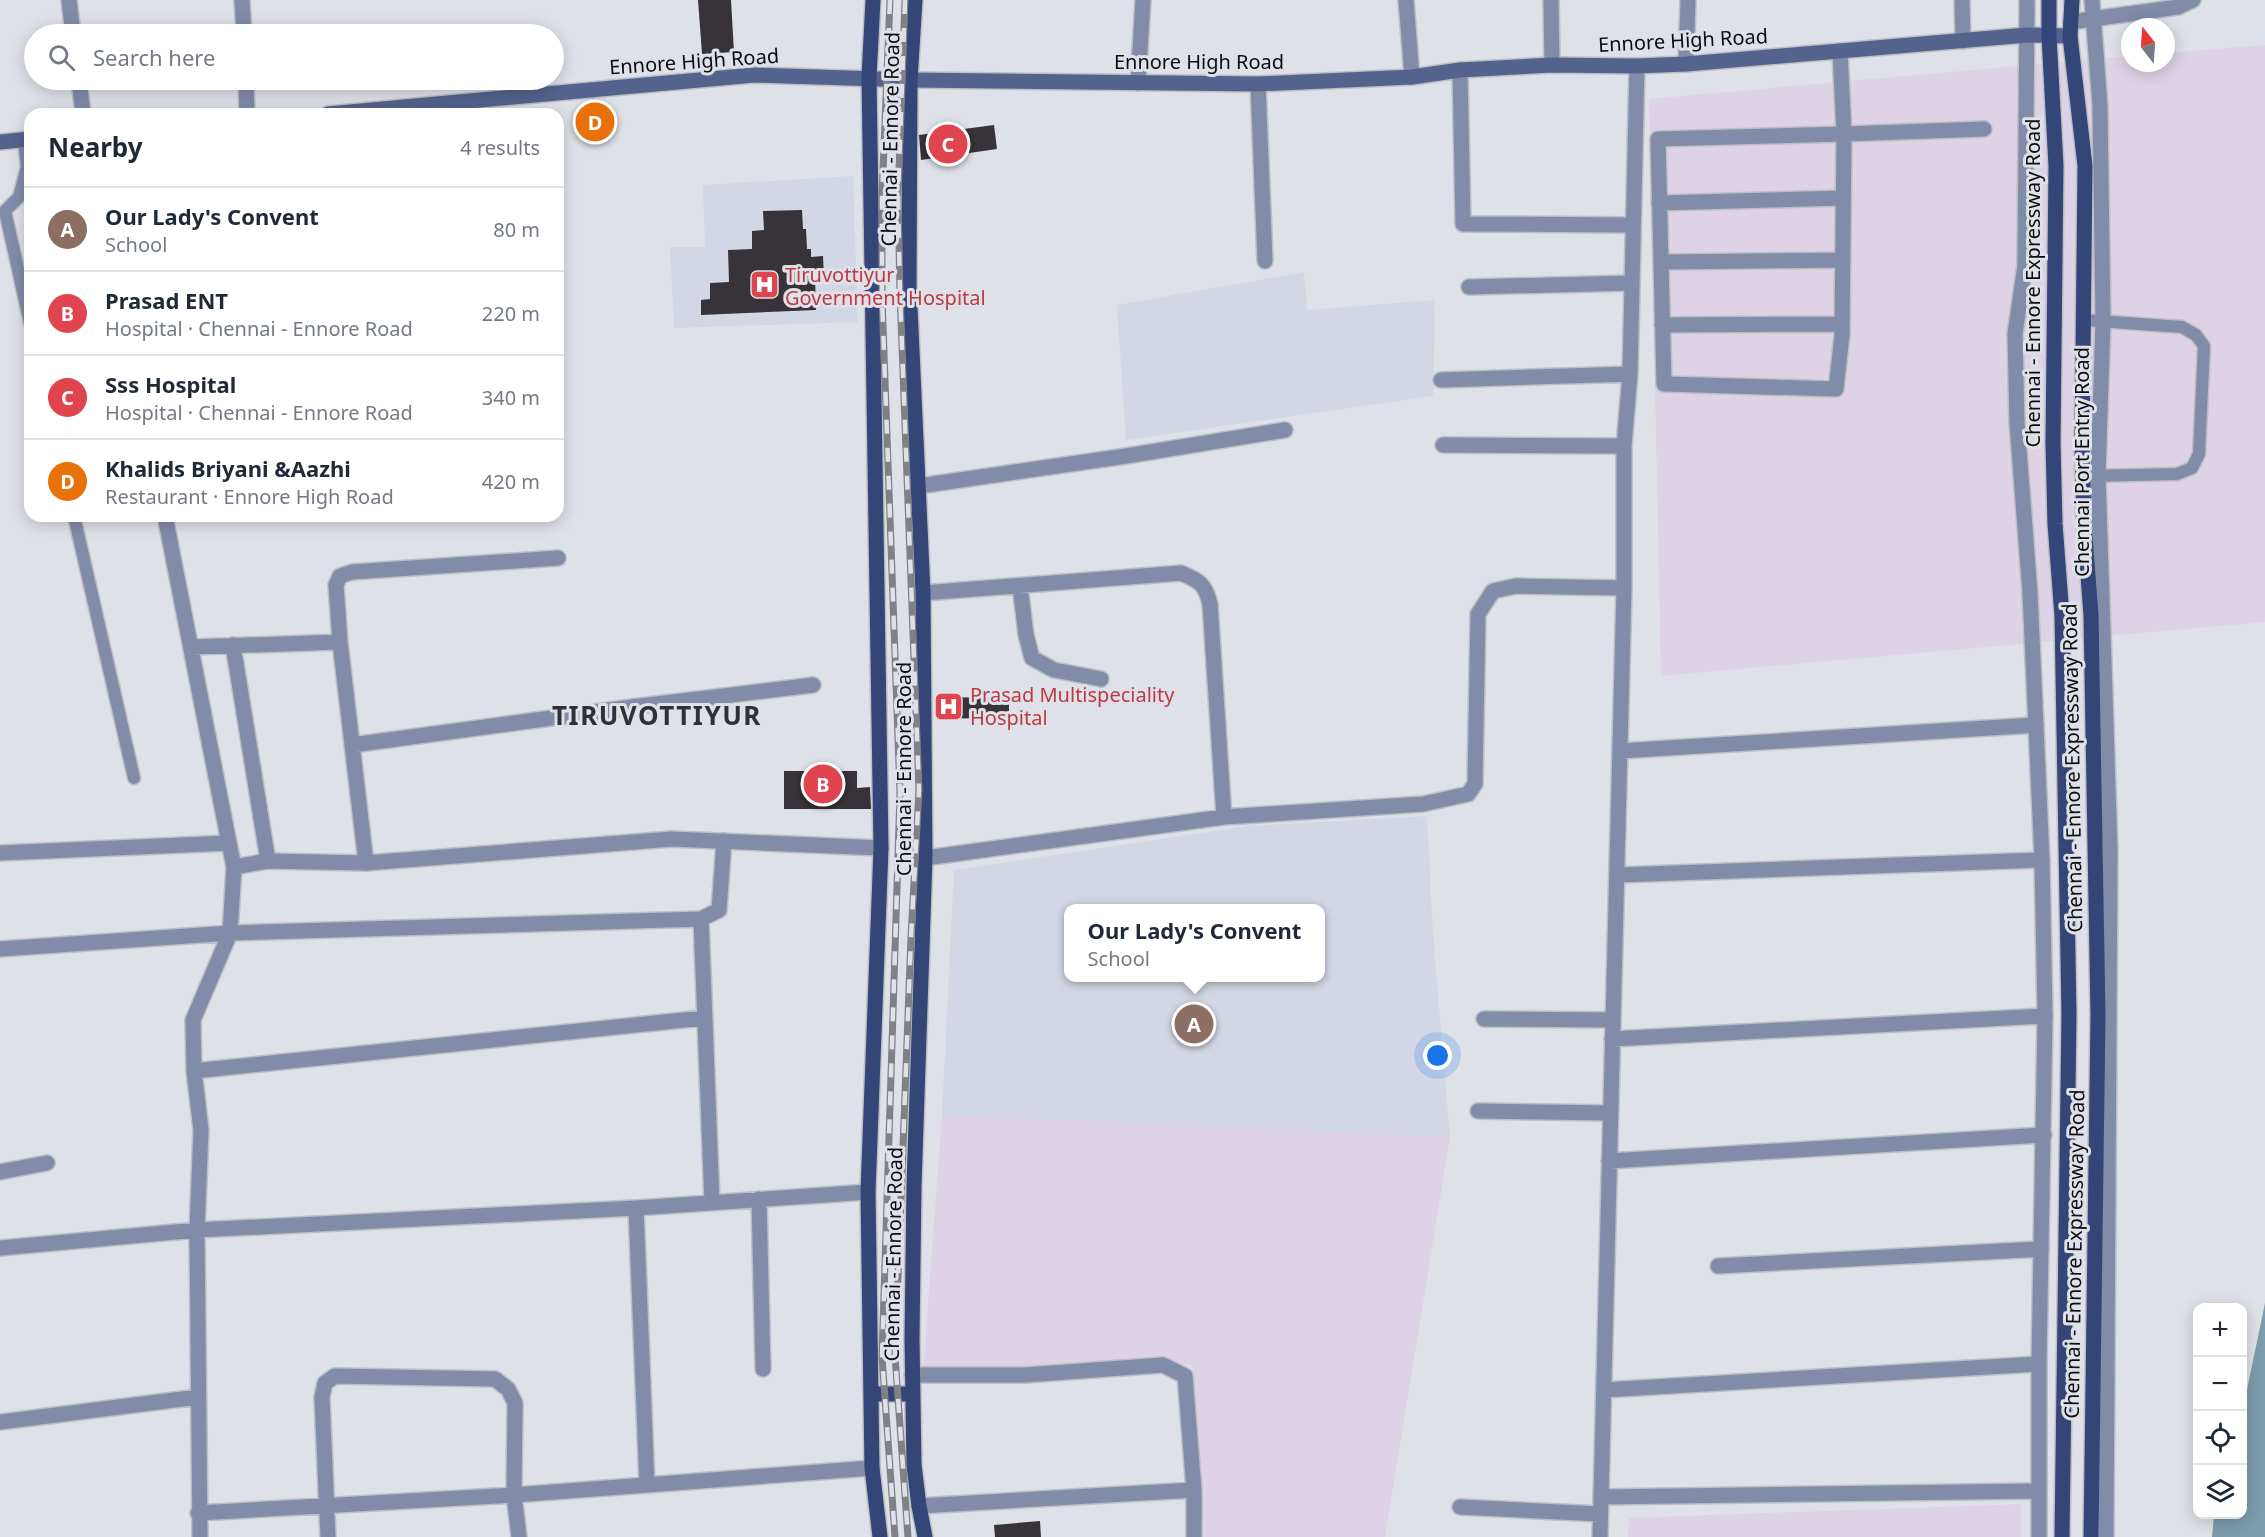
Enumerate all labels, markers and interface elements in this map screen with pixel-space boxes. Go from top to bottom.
north arrow [2121,18,2175,72]
street label: Ennore High Road [1597,22,1769,58]
search box [24,24,564,90]
street label: Chennai - Ennore Road [875,31,905,247]
icon: search [45,41,78,74]
text: Search here [93,42,215,72]
street label: Ennore High Road [608,42,780,80]
street label: Ennore High Road [1114,48,1284,75]
pin: D [576,100,614,144]
street label: Chennai - Ennore Expressway Road [2019,118,2046,448]
pin: C [928,122,968,166]
text: Nearby [48,129,143,165]
text: 4 results [460,134,540,161]
text: Our Lady's Convent [105,201,319,231]
text: A [61,216,74,243]
text: 80 m [493,216,540,243]
text: School [105,231,167,258]
place label: Tiruvottiyur Government Hospital [785,261,986,311]
hospital icon: Tiruvottiyur Government Hospital [748,269,780,301]
text: Prasad ENT [105,285,228,315]
text: B [61,300,74,327]
text: 220 m [482,300,540,327]
text: Hospital · Chennai - Ennore Road [105,315,413,342]
street label: Chennai Port Entry Road [2068,347,2095,577]
text: Sss Hospital [105,369,236,399]
text: C [61,384,74,411]
text: 340 m [482,384,540,411]
text: Hospital · Chennai - Ennore Road [105,399,413,426]
text: Khalids Briyani &Aazhi [105,453,351,483]
text: D [60,468,75,495]
text: 420 m [482,468,540,495]
text: Restaurant · Ennore High Road [105,483,394,510]
street label: Chennai - Ennore Expressway Road [2056,603,2088,933]
street label: Chennai - Ennore Road [890,662,917,876]
place label: Prasad Multispeciality Hospital [970,681,1175,731]
hospital icon: Prasad Multispeciality Hospital [933,690,965,722]
district label: TIRUVOTTIYUR [552,697,762,733]
pin: B [804,762,842,806]
popup [1064,904,1325,982]
text: Our Lady's Convent [1088,915,1301,945]
text: School [1088,945,1150,972]
pin: A [1174,1002,1214,1046]
your location [1423,1041,1452,1070]
street label: Chennai - Ennore Expressway Road [2058,1089,2090,1419]
street label: Chennai - Ennore Road [878,1146,908,1362]
map controls [2193,1303,2247,1519]
button: + [2193,1303,2247,1357]
button: − [2193,1357,2247,1411]
button: locate [2193,1411,2247,1465]
button: layers [2193,1465,2247,1519]

